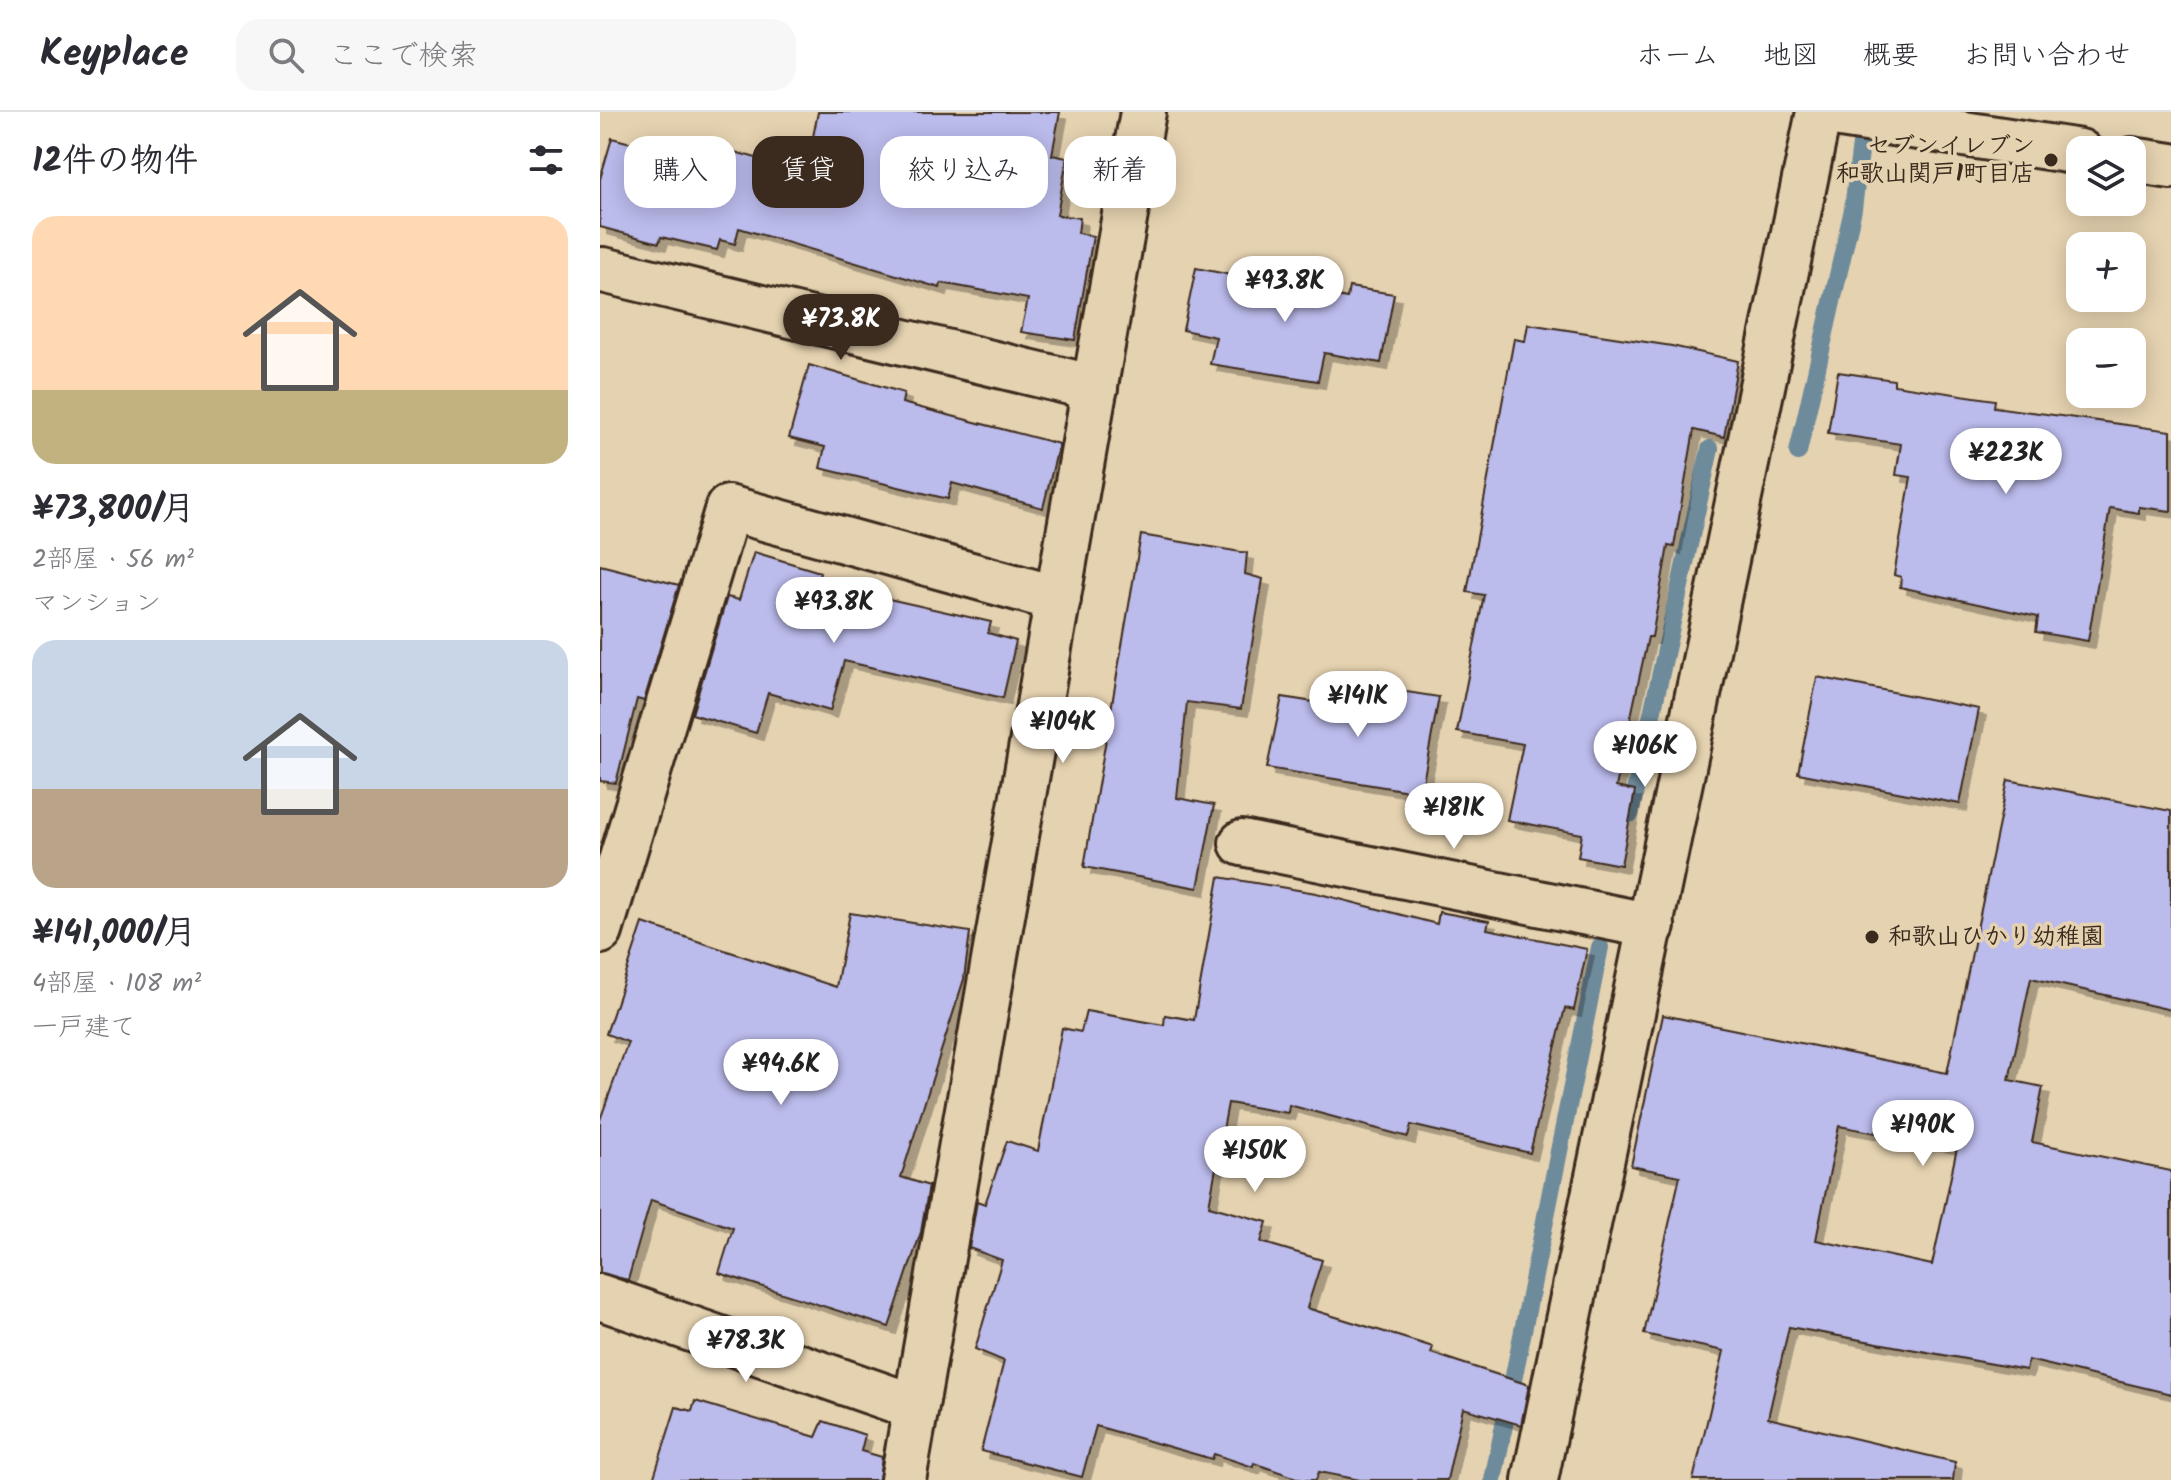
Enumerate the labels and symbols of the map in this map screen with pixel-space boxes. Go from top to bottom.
place label: セブンイレブン 和歌山関戸1町目店 [1836,127,2035,194]
marker: セブンイレブン 和歌山関戸1町目店 [2042,151,2060,169]
pin: ¥93.8K [1220,256,1350,324]
pin: ¥73.8K [776,294,906,362]
pin: ¥223K [1950,428,2062,496]
pin: ¥93.8K [769,577,899,645]
pin: ¥141K [1302,671,1414,739]
pin: ¥104K [1007,697,1119,765]
pin: ¥106K [1589,721,1701,789]
pin: ¥181K [1398,783,1510,851]
place label: 和歌山ひかり幼稚園 [1888,918,2104,957]
marker: 和歌山ひかり幼稚園 [1863,928,1881,946]
pin: ¥94.6K [716,1039,846,1107]
pin: ¥190K [1867,1100,1979,1168]
pin: ¥150K [1199,1126,1311,1194]
pin: ¥78.3K [681,1316,811,1384]

